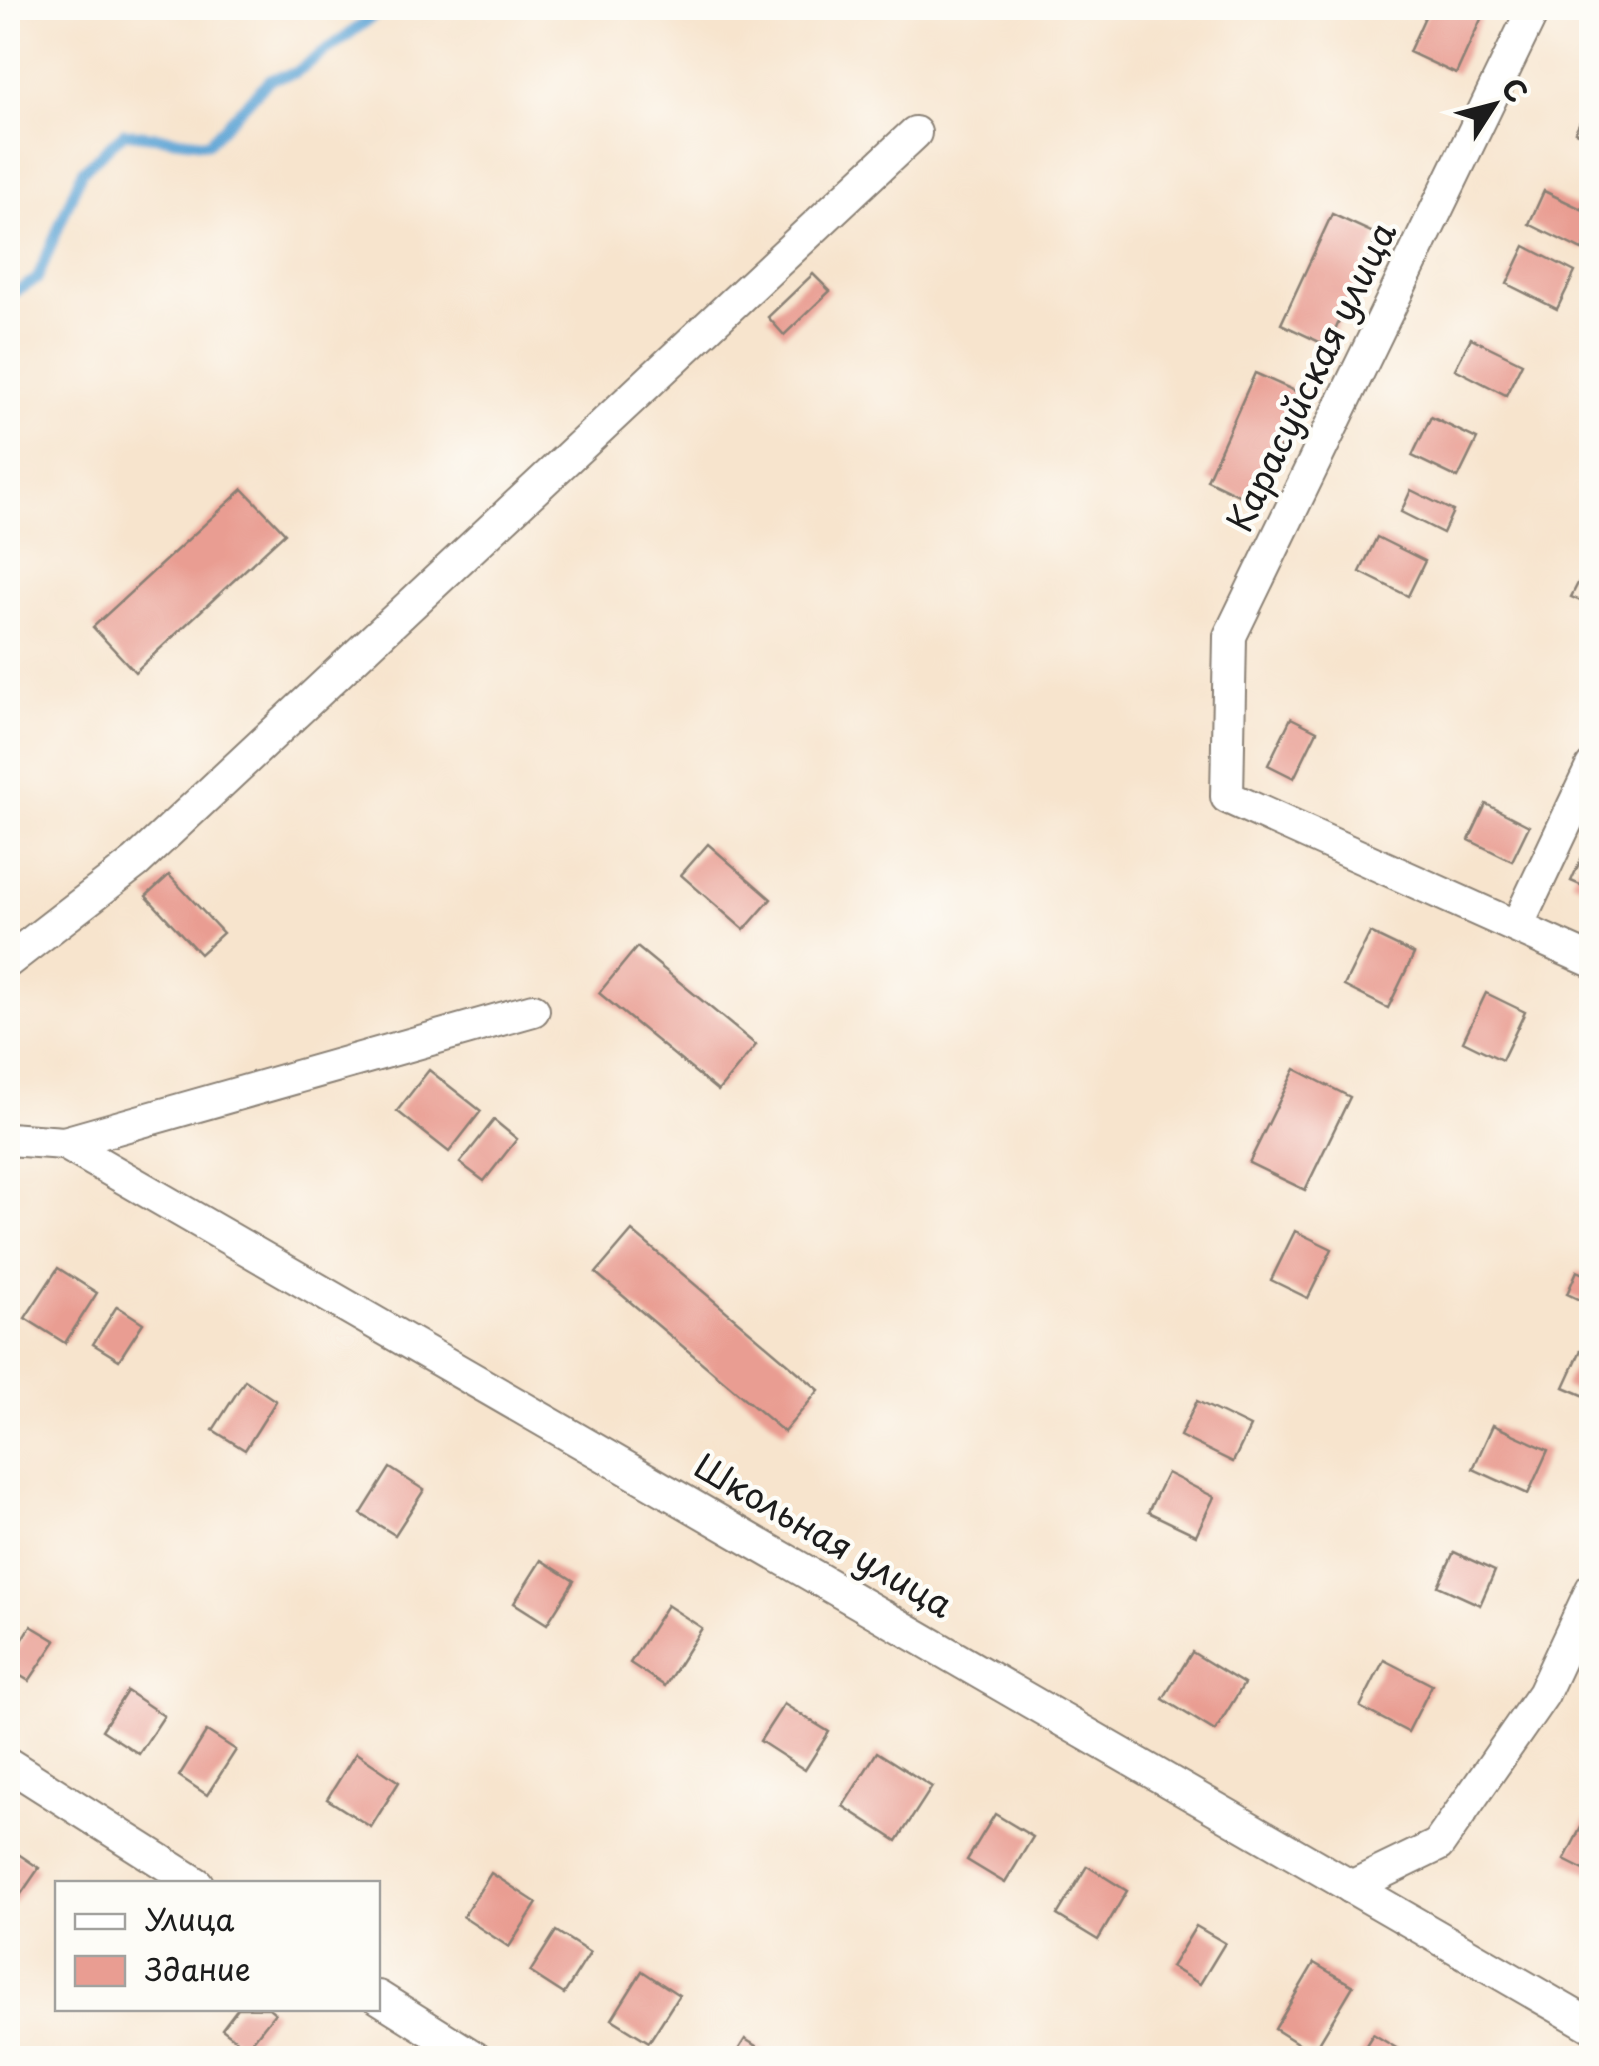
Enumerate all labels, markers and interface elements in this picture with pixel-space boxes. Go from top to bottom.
north arrow [1444,55,1544,155]
text: С [1492,68,1539,111]
street label: Карасуйская улица [1212,212,1408,540]
street label: Школьная улица [685,1438,963,1629]
legend [55,1881,380,2011]
text: Улица [145,1896,235,1941]
text: Здание [145,1946,251,1991]

